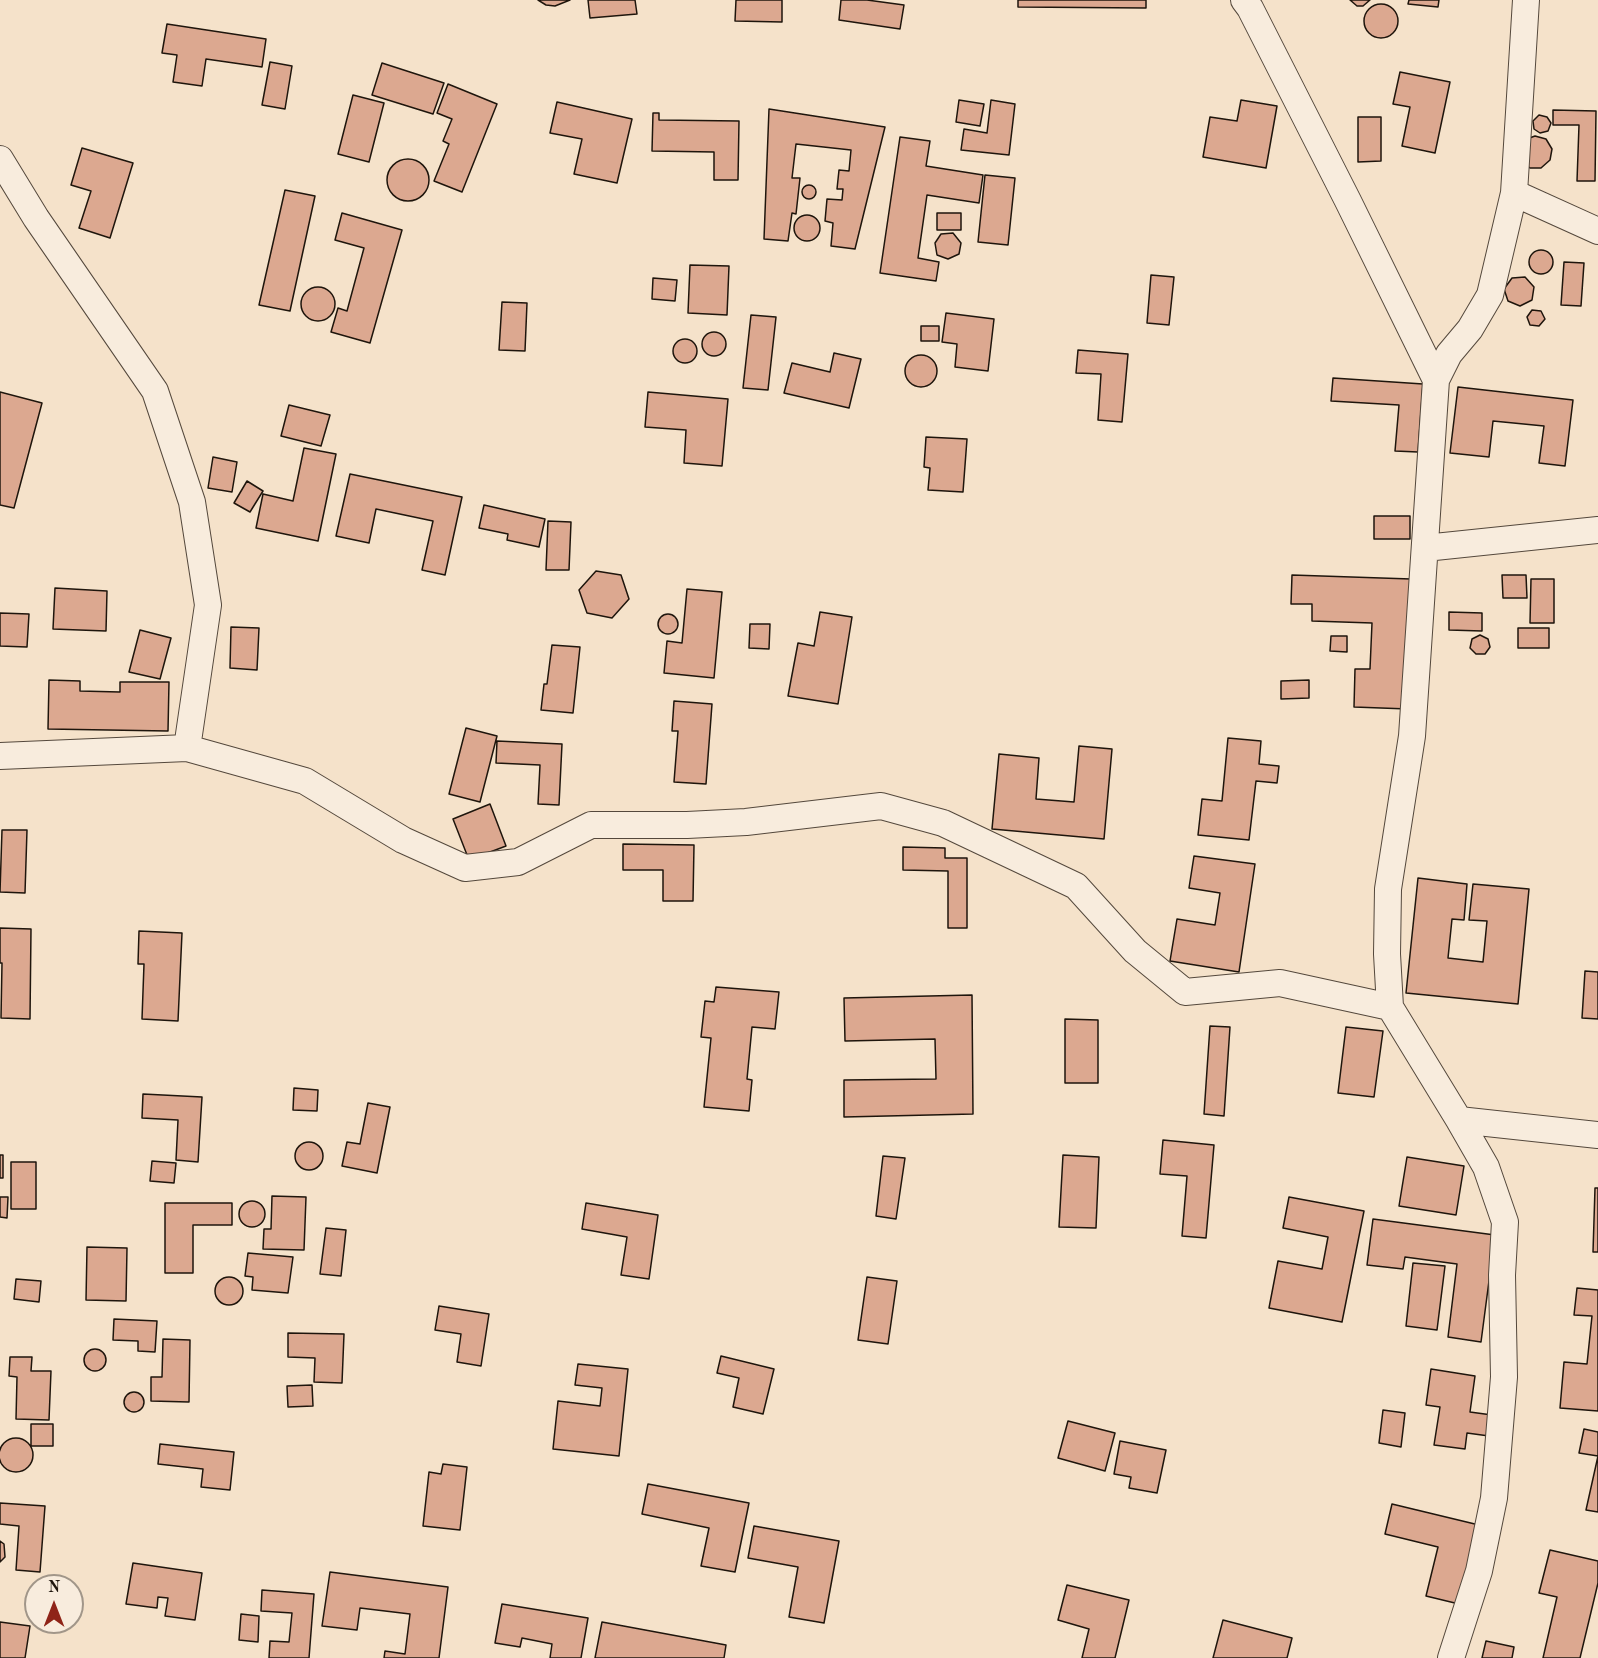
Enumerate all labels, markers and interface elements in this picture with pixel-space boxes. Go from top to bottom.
north arrow [24,1574,84,1634]
text: N [48,1580,60,1596]

